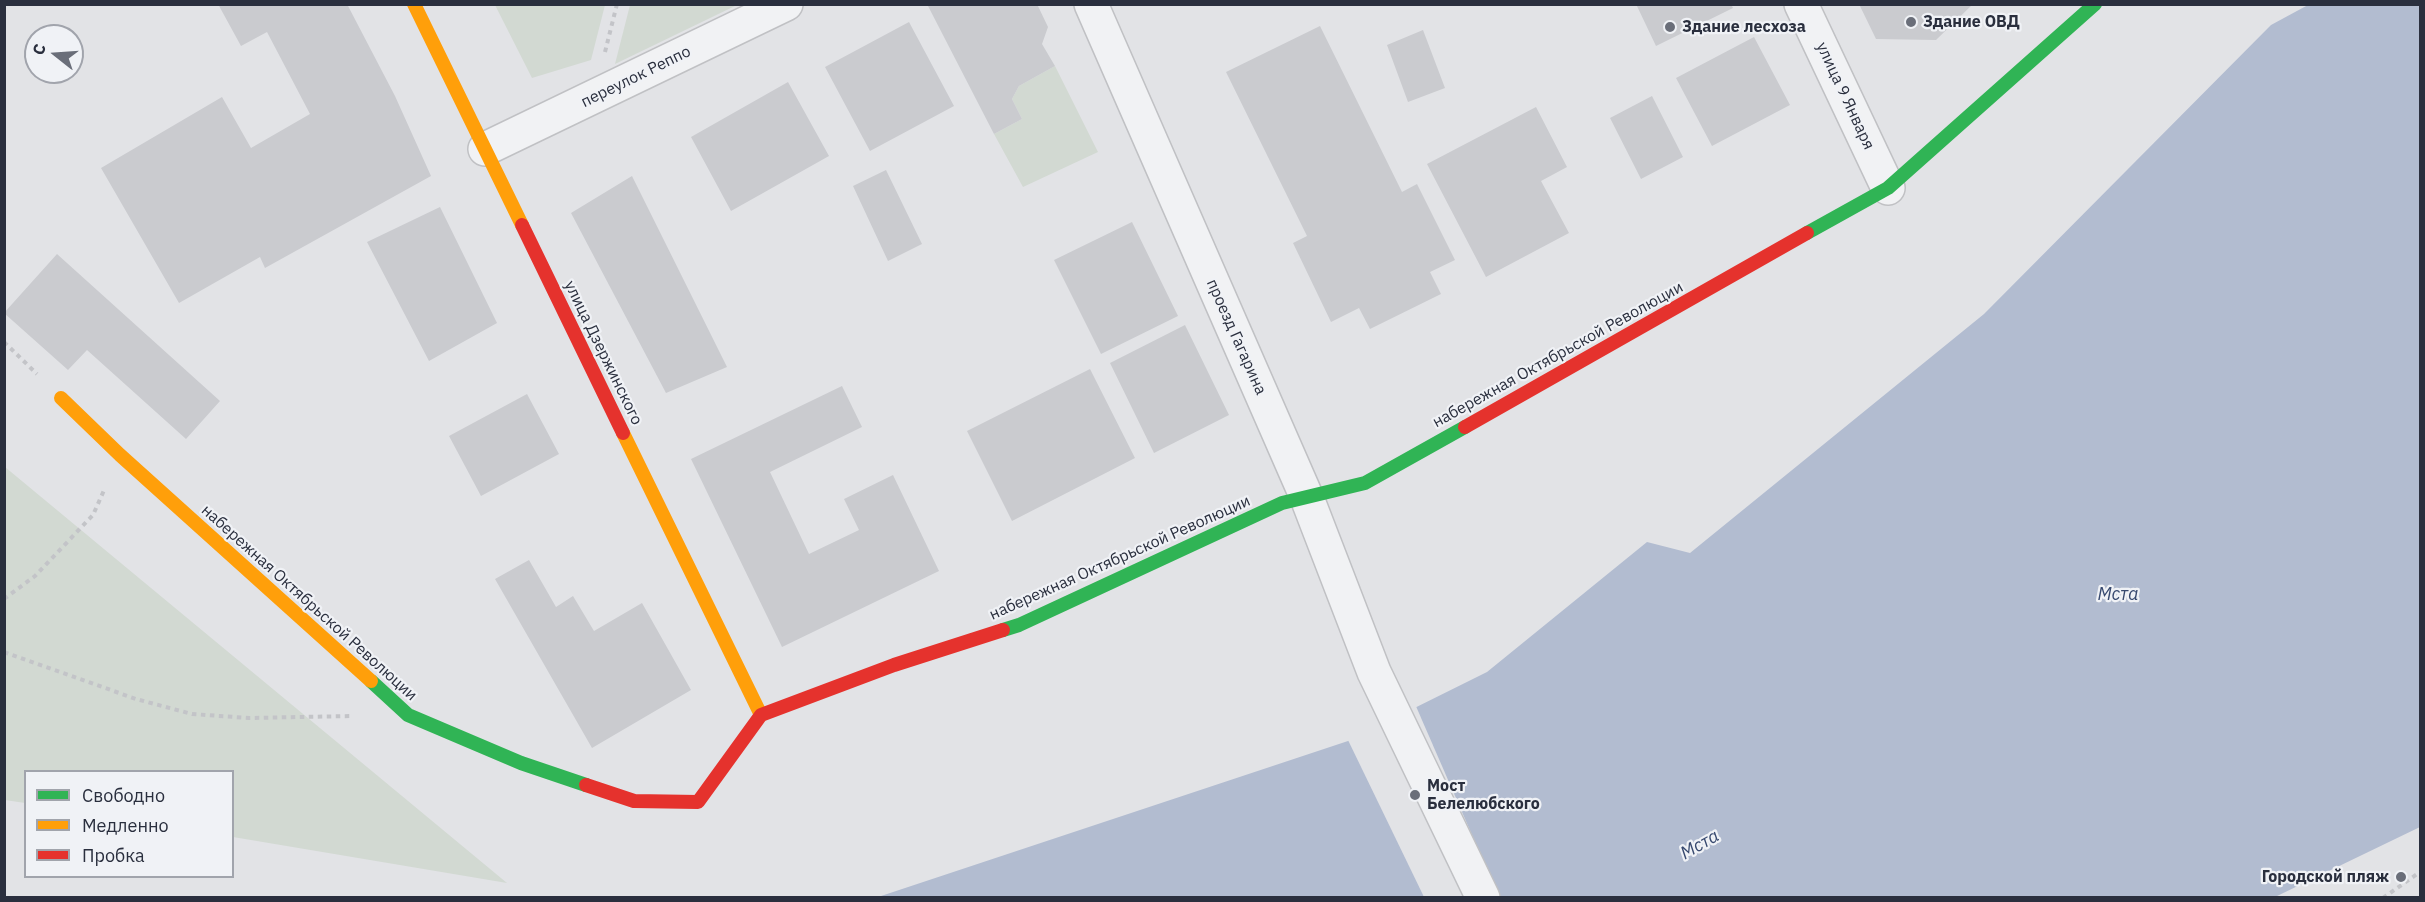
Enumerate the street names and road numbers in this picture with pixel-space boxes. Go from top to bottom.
street label: улица 9 Января [1812,39,1878,153]
street label: переулок Реппо [578,42,694,112]
street label: проезд Гагарина [1202,276,1270,398]
street label: улица Дзержинского [560,278,646,428]
street label: набережная Октябрьской Революции [1429,278,1687,432]
street label: набережная Октябрьской Революции [987,492,1253,624]
street label: набережная Октябрьской Революции [197,501,421,705]

